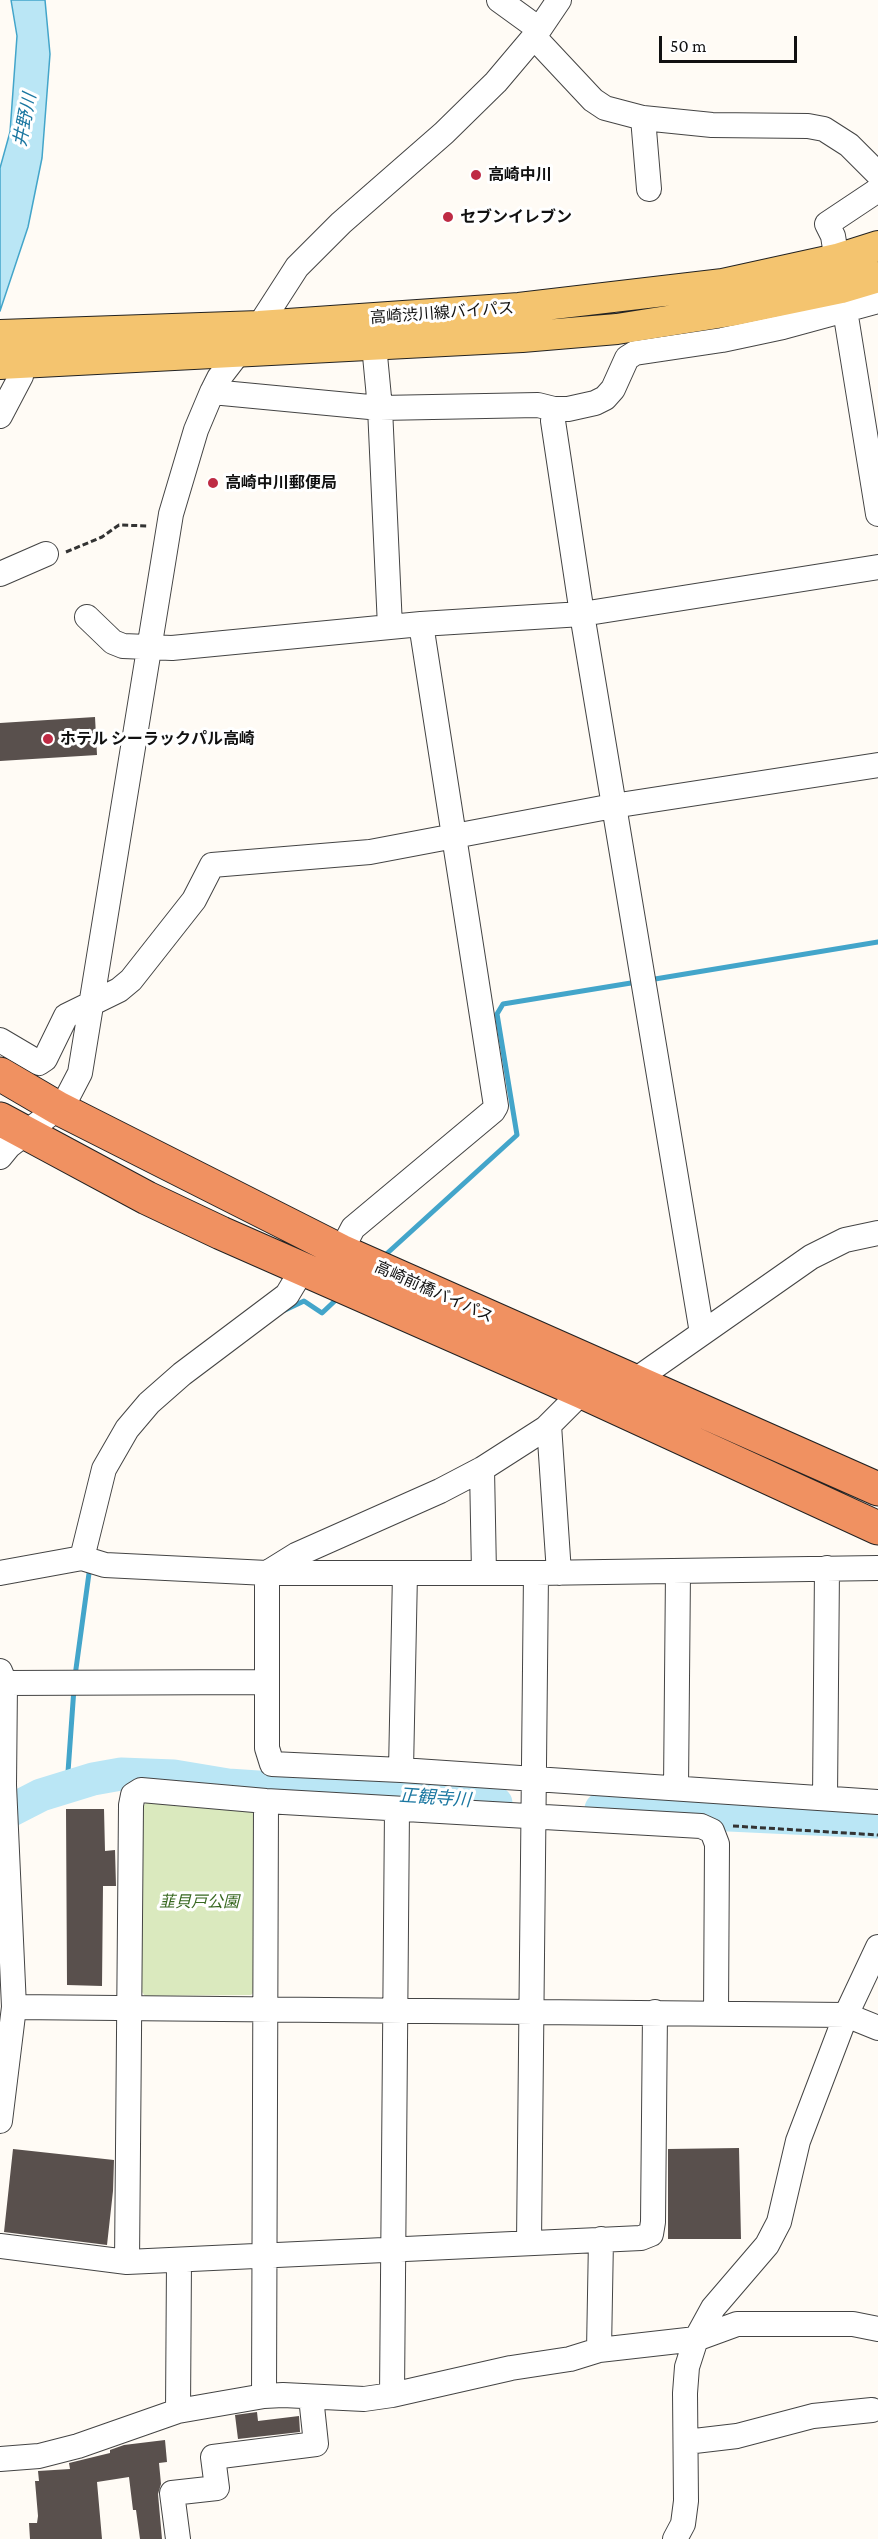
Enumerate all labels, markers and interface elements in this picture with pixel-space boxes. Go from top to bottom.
scale bar [662,24,800,62]
text: 50 m [670,36,707,56]
water label: 井野川 [9,91,41,149]
place label: 高崎中川 [488,165,552,185]
marker: 高崎中川 [469,168,483,182]
place label: セブンイレブン [460,207,572,227]
marker: セブンイレブン [441,210,455,224]
street label: 高崎渋川線バイパス [370,298,514,328]
place label: 高崎中川郵便局 [225,473,337,493]
marker: 高崎中川郵便局 [206,476,220,490]
place label: ホテル シーラックパル高崎 [60,729,255,749]
marker: ホテル シーラックパル高崎 [41,732,55,746]
street label: 高崎前橋バイパス [372,1257,496,1327]
water label: 正観寺川 [398,1785,472,1811]
park label: 韮貝戸公園 [159,1892,239,1912]

